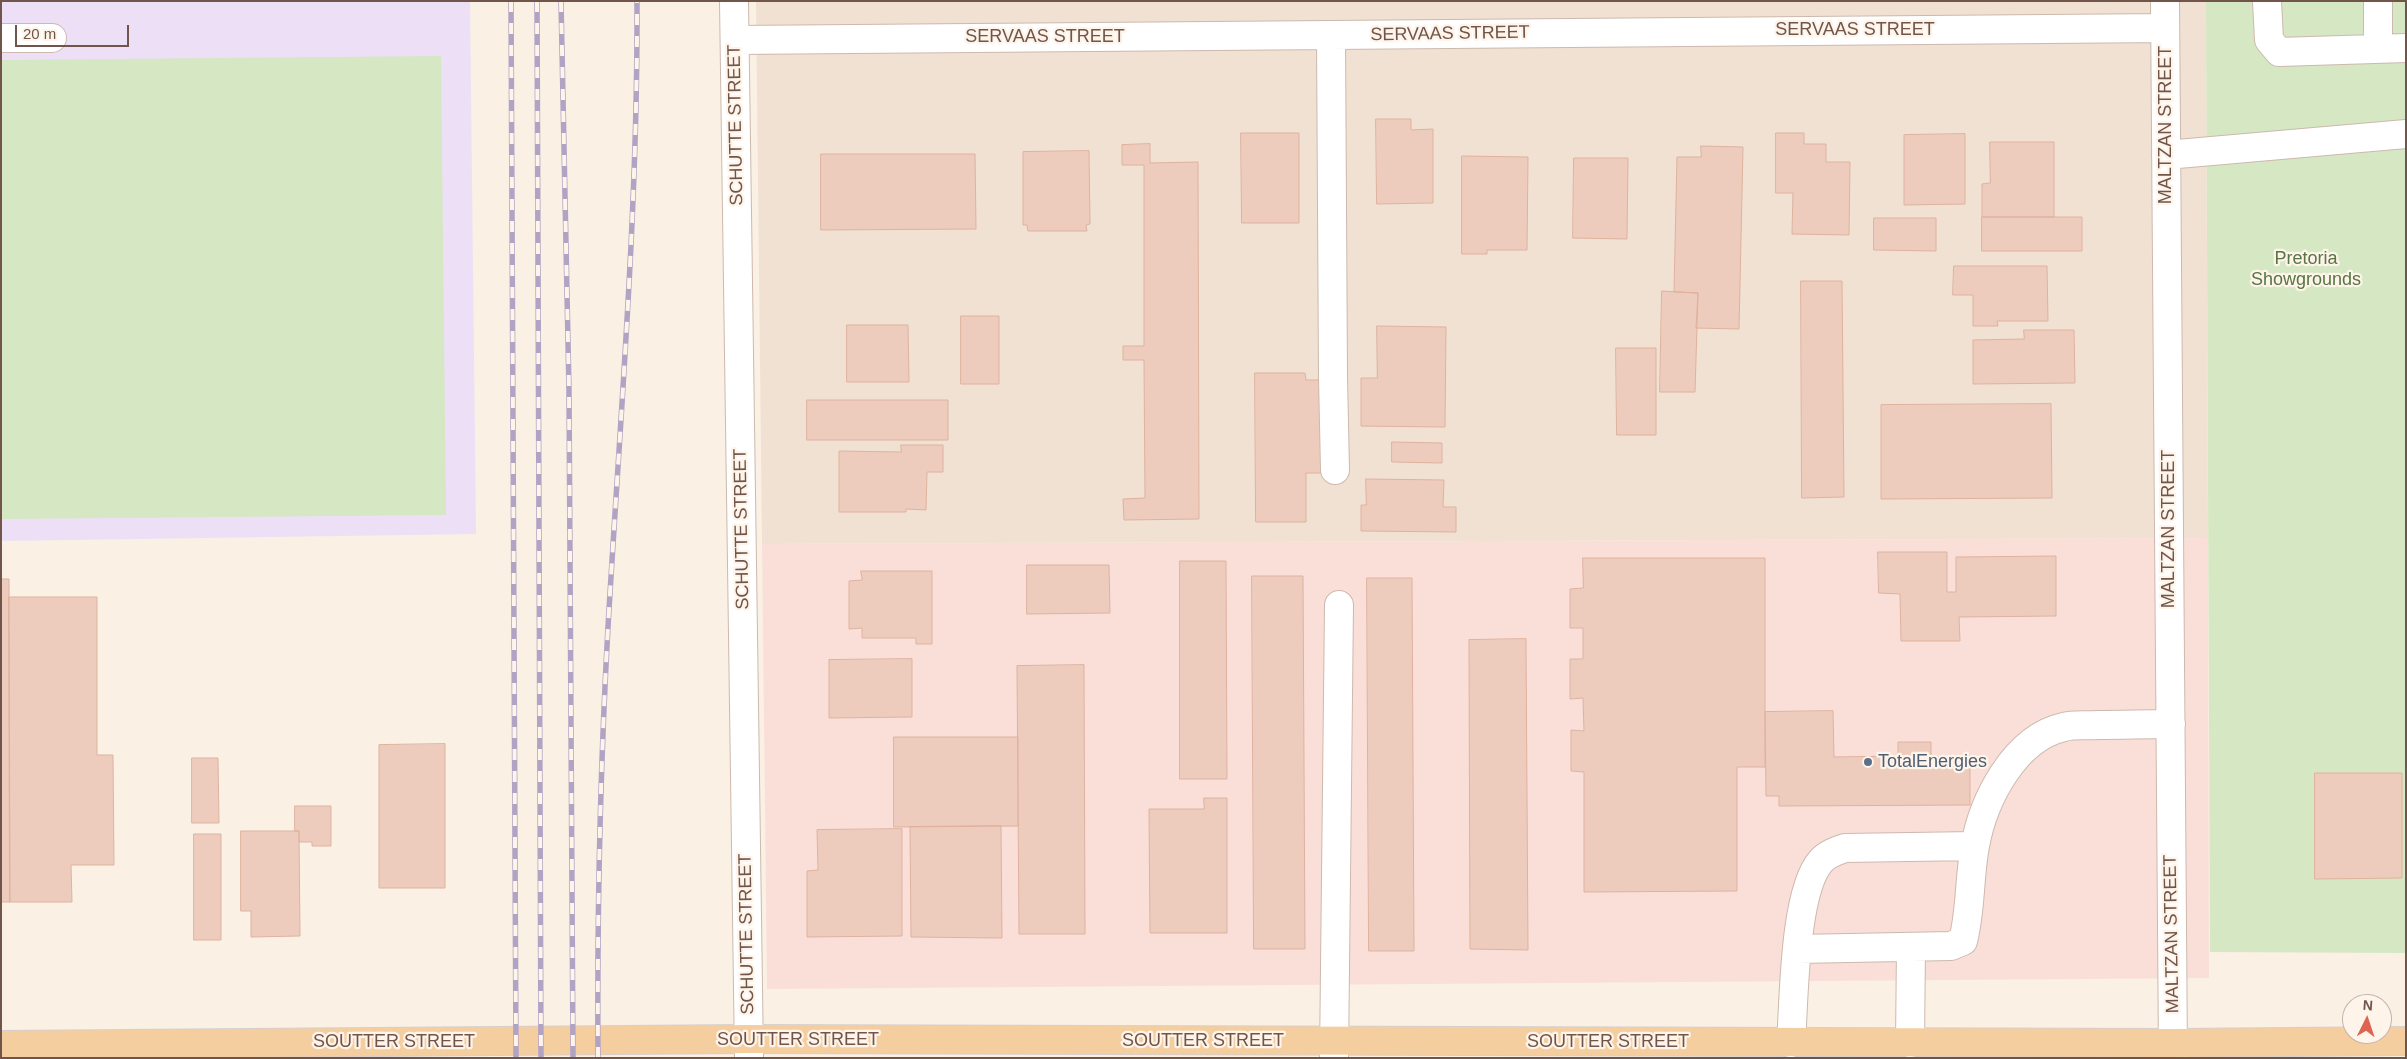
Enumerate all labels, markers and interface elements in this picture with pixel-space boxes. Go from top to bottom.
scale bar [18,15,131,47]
street label: SERVAAS STREET [1775,19,1935,41]
street label: SERVAAS STREET [1370,22,1530,46]
text: 20 m [23,25,56,42]
street label: SERVAAS STREET [965,26,1125,48]
street label: SCHUTTE STREET [724,44,748,206]
street label: MALTZAN STREET [2155,46,2177,204]
park label: Pretoria Showgrounds [2251,248,2361,290]
street label: SCHUTTE STREET [730,448,754,610]
street label: MALTZAN STREET [2158,450,2180,608]
place label: TotalEnergies [1878,751,1987,773]
marker: TotalEnergies [1862,756,1874,768]
street label: SCHUTTE STREET [735,853,759,1015]
street label: MALTZAN STREET [2160,854,2184,1014]
north arrow [2342,994,2392,1044]
text: N [2362,997,2374,1013]
street label: SOUTTER STREET [717,1029,879,1051]
street label: SOUTTER STREET [1122,1030,1284,1052]
street label: SOUTTER STREET [313,1031,475,1053]
street label: SOUTTER STREET [1527,1031,1689,1053]

